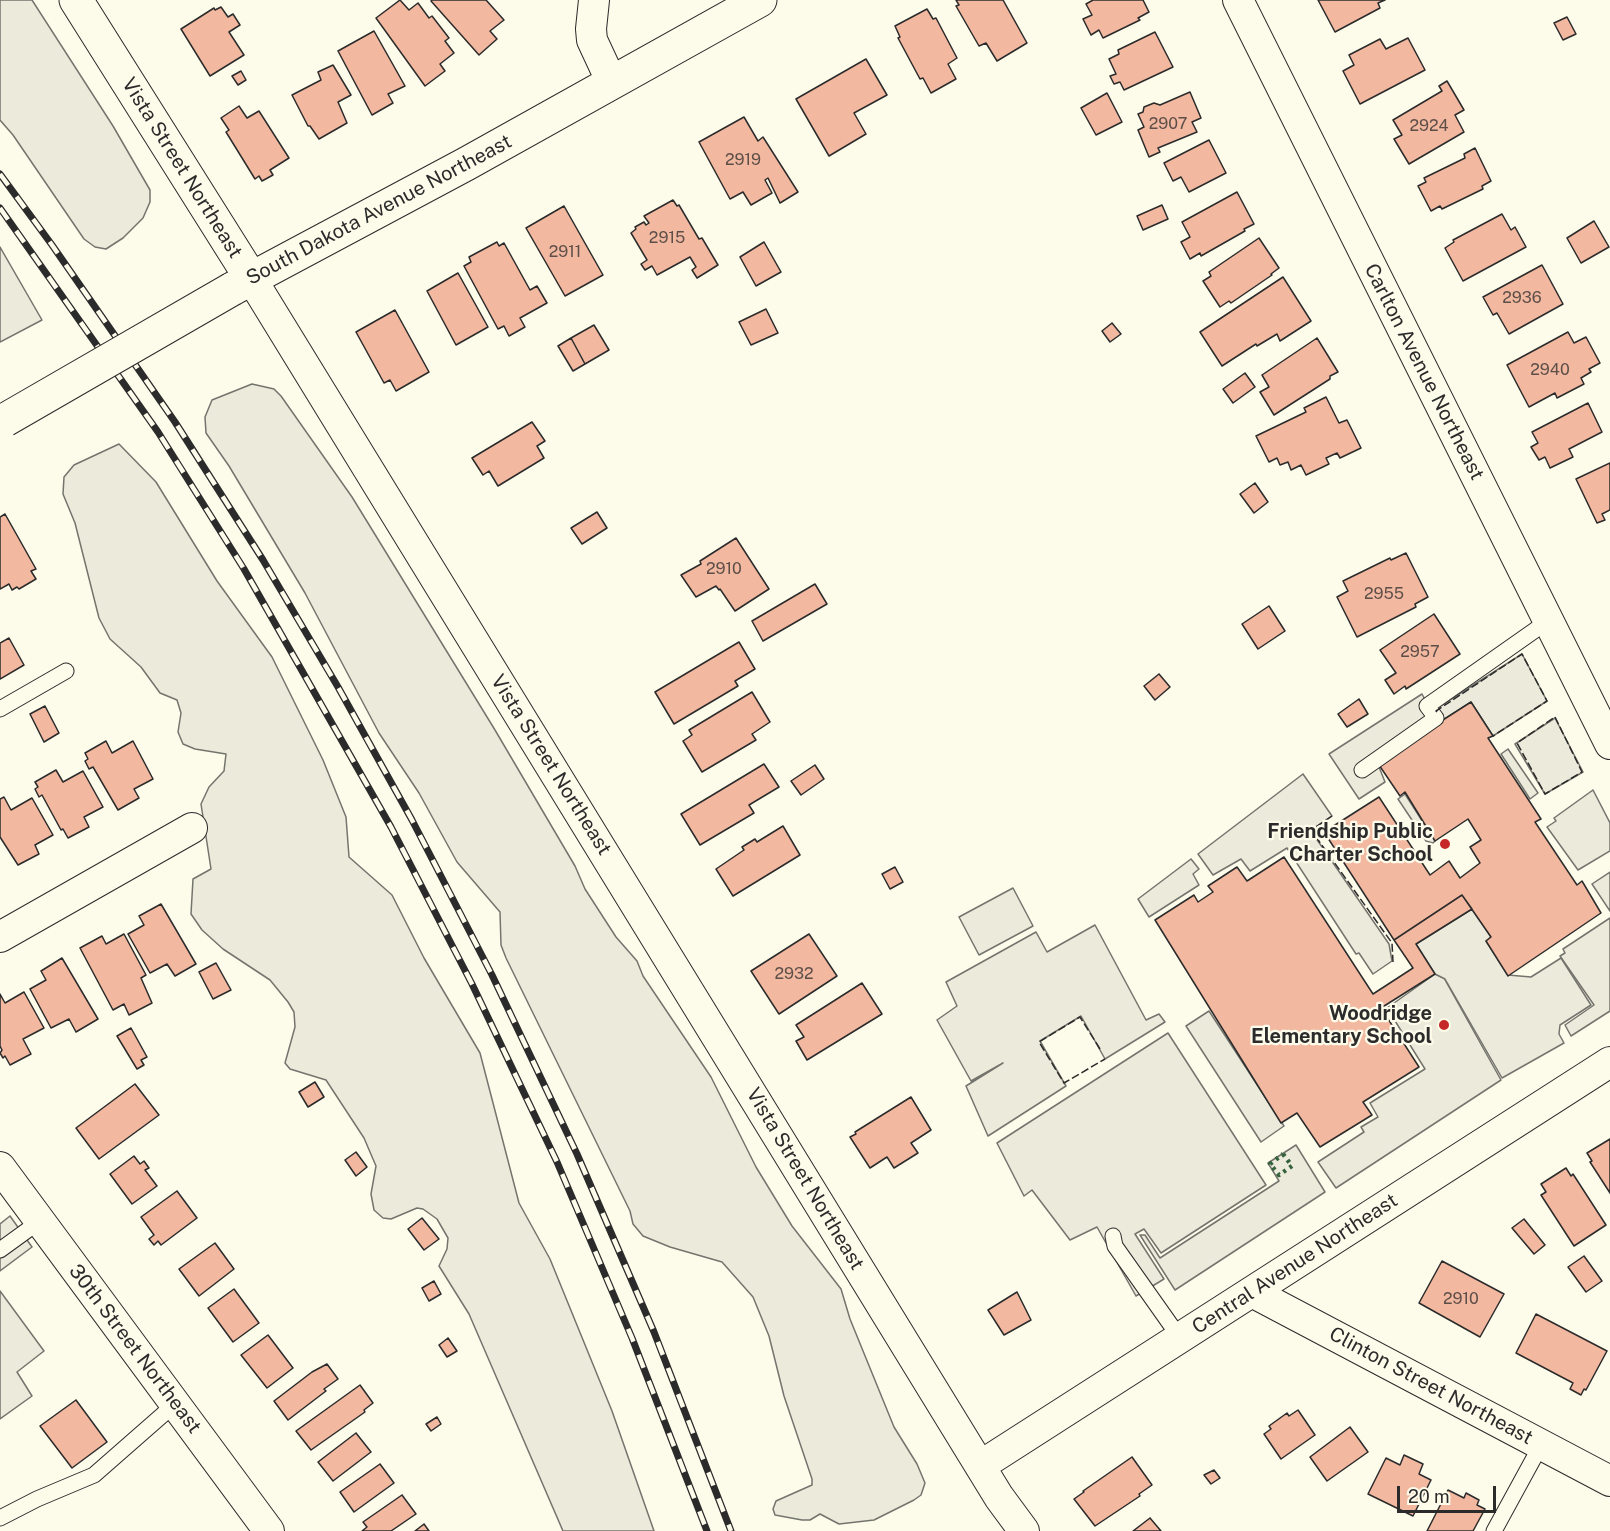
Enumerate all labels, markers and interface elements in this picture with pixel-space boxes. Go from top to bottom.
street label: Vista Street Northeast [117,73,247,263]
house number: 2907 [1149,114,1187,134]
house number: 2924 [1409,116,1449,136]
street label: South Dakota Avenue Northeast [242,130,516,290]
house number: 2919 [725,150,761,170]
house number: 2915 [649,228,685,248]
house number: 2911 [549,242,581,262]
street label: Carlton Avenue Northeast [1359,260,1489,484]
house number: 2936 [1502,288,1542,308]
house number: 2940 [1530,360,1570,380]
house number: 2910 [706,559,742,579]
house number: 2955 [1364,584,1404,604]
house number: 2957 [1400,642,1440,662]
street label: Vista Street Northeast [486,670,616,860]
place label: Friendship Public Charter School [1267,820,1433,867]
marker: Friendship Public Charter School [1438,837,1452,851]
house number: 2932 [774,964,814,984]
place label: Woodridge Elementary School [1251,1002,1432,1049]
marker: Woodridge Elementary School [1437,1018,1451,1032]
street label: Vista Street Northeast [741,1084,869,1274]
street label: Central Avenue Northeast [1188,1189,1402,1339]
street label: 30th Street Northeast [64,1260,206,1438]
house number: 2910 [1443,1289,1479,1309]
street label: Clinton Street Northeast [1325,1322,1537,1450]
scale bar [1400,1474,1499,1512]
text: 20 m [1408,1486,1450,1507]

